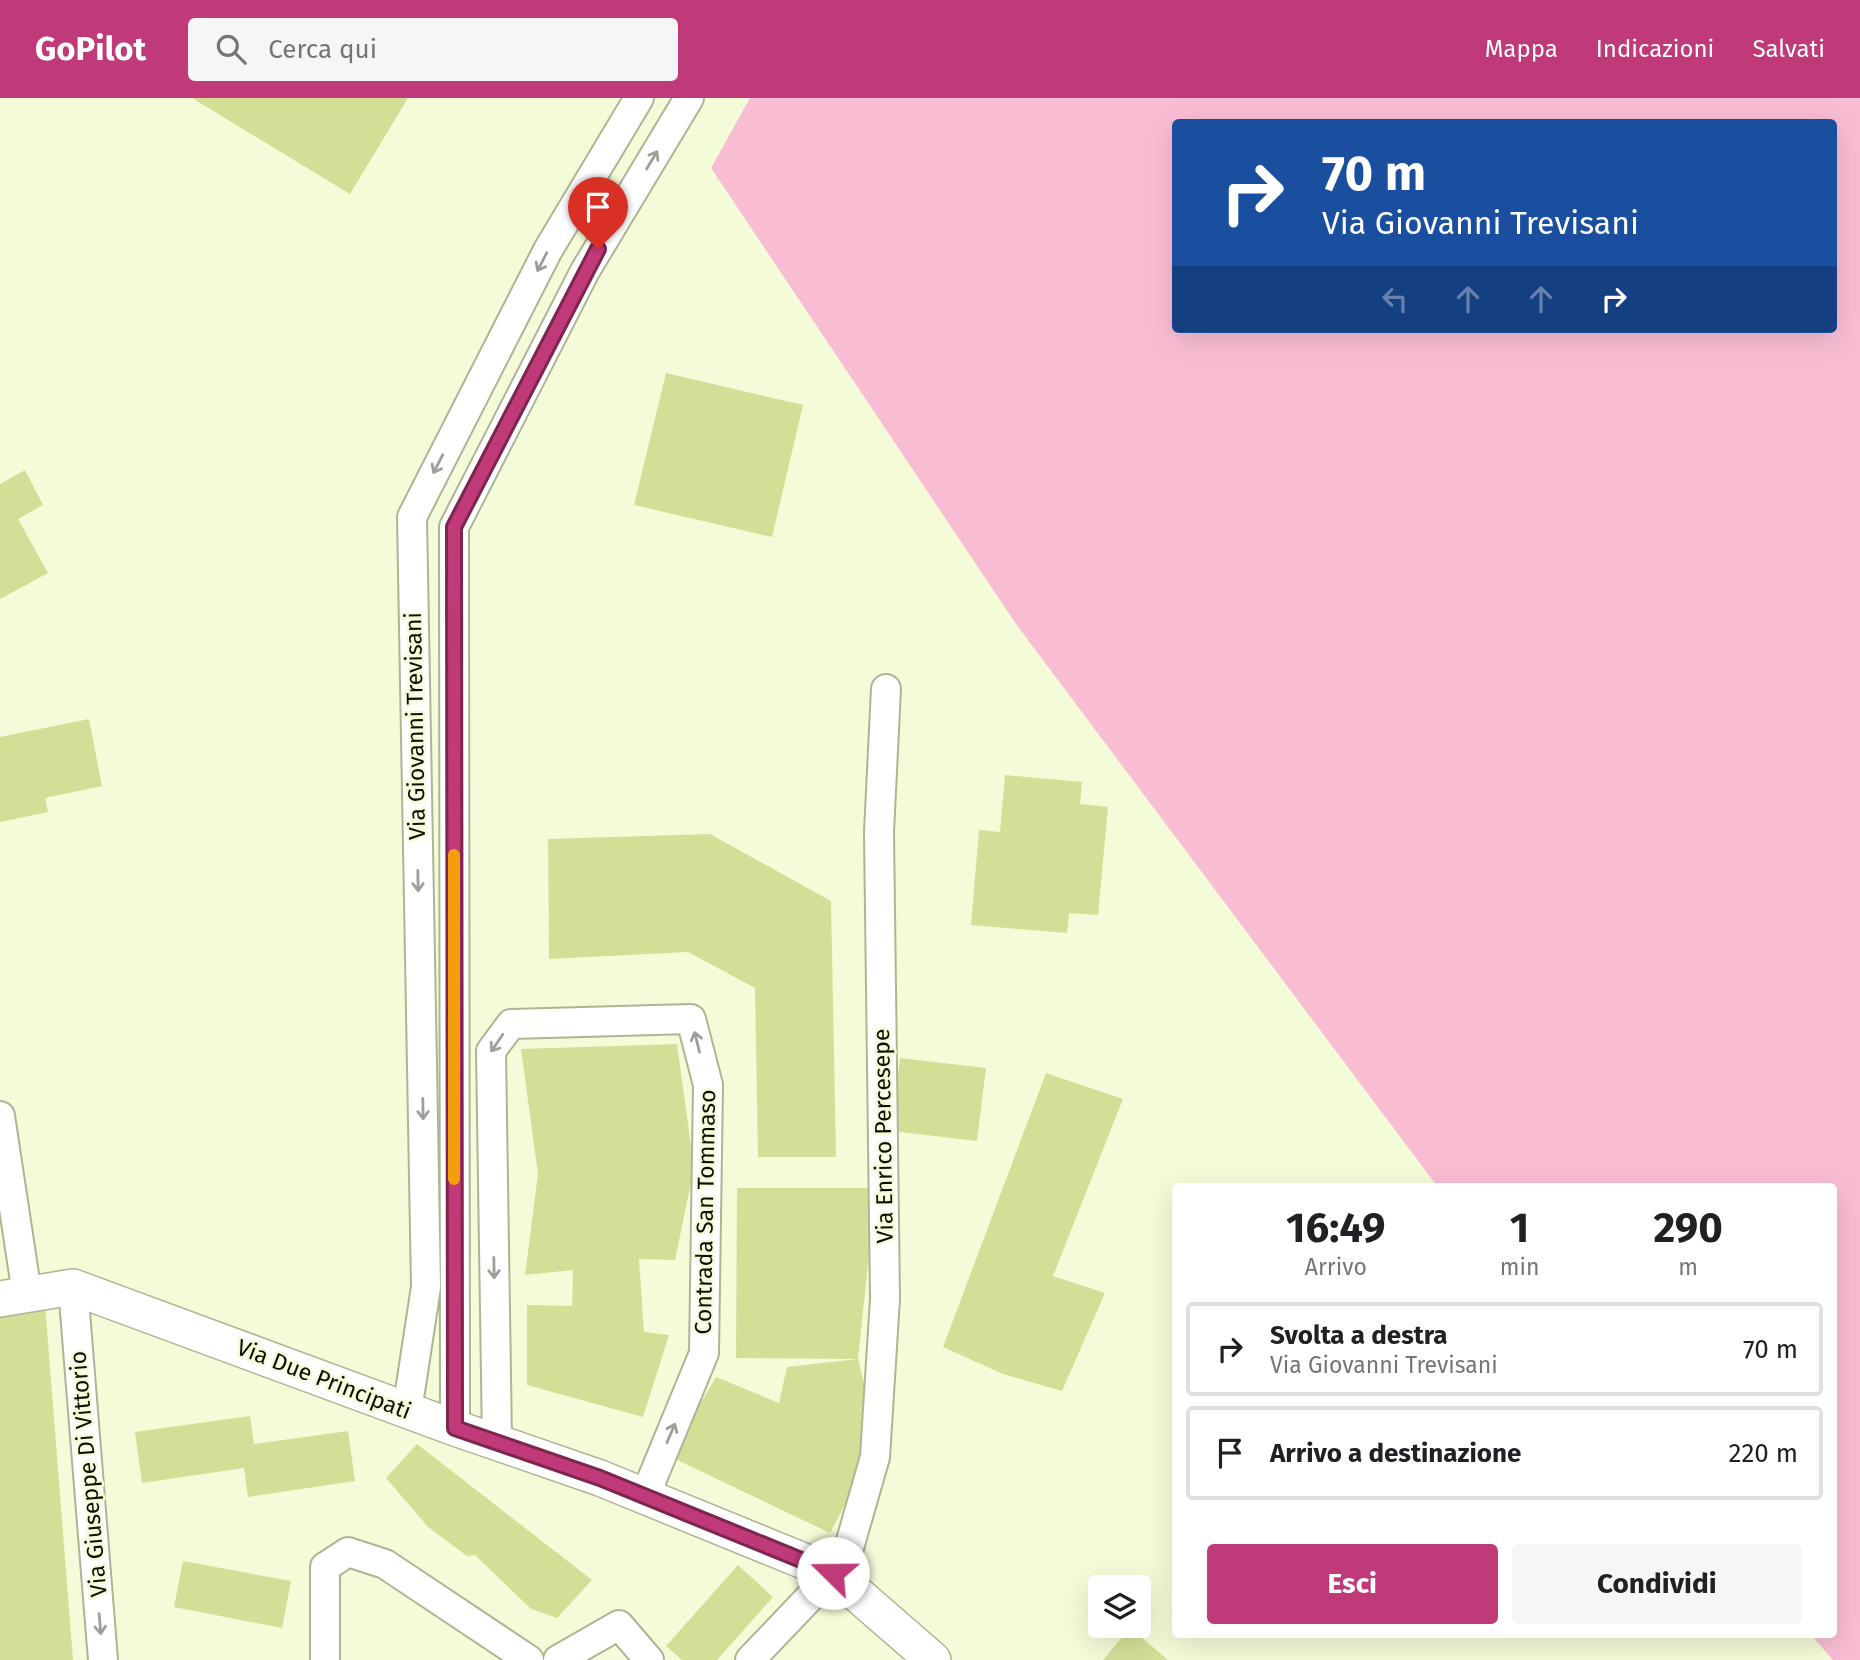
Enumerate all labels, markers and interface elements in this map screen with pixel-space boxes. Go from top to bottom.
search box [188,18,678,81]
text: GoPilot [35,29,146,69]
icon: search [212,30,250,68]
text: Cerca qui [268,34,377,65]
text: Mappa [1485,35,1558,63]
text: Indicazioni [1596,35,1714,63]
text: Salvati [1752,35,1825,63]
text: 70 m [1322,144,1426,203]
icon: right [1207,147,1298,238]
one-way arrow [645,151,659,171]
pin [568,177,628,249]
icon: arrive [579,188,617,226]
text: Via Giovanni Trevisani [1322,204,1639,242]
one-way arrow [535,251,548,272]
icon: left [1376,280,1414,318]
icon: ahead [1449,280,1487,318]
icon: ahead [1522,280,1560,318]
icon: right [1595,280,1633,318]
one-way arrow [431,453,445,474]
street label: Via Giovanni Trevisani [399,612,431,840]
one-way arrow [412,870,425,893]
street label: Via Enrico Percesepe [867,1028,899,1244]
one-way arrow [690,1031,703,1053]
one-way arrow [490,1033,505,1052]
street label: Contrada San Tommaso [689,1089,721,1335]
one-way arrow [416,1097,430,1120]
text: 16:49 [1286,1203,1386,1253]
text: 1 [1510,1203,1529,1253]
text: 290 [1653,1203,1723,1253]
text: Arrivo [1305,1253,1367,1281]
text: min [1500,1253,1539,1281]
text: m [1678,1253,1698,1281]
one-way arrow [488,1256,501,1279]
text: Svolta a destra [1270,1320,1448,1351]
icon: right [1211,1330,1249,1368]
street label: Via Due Principati [233,1333,415,1425]
text: 70 m [1743,1334,1798,1365]
street label: Via Giuseppe Di Vittorio [63,1350,113,1598]
text: Via Giovanni Trevisani [1270,1351,1498,1379]
one-way arrow [665,1422,678,1444]
icon: arrive [1211,1434,1249,1472]
text: Arrivo a destinazione [1270,1438,1521,1469]
text: 220 m [1729,1438,1798,1469]
position arrow [796,1536,870,1610]
button: Esci [1207,1544,1498,1624]
button: Condividi [1512,1544,1802,1624]
map controls [1088,1575,1151,1638]
button: layers [1088,1575,1151,1638]
one-way arrow [94,1612,107,1635]

